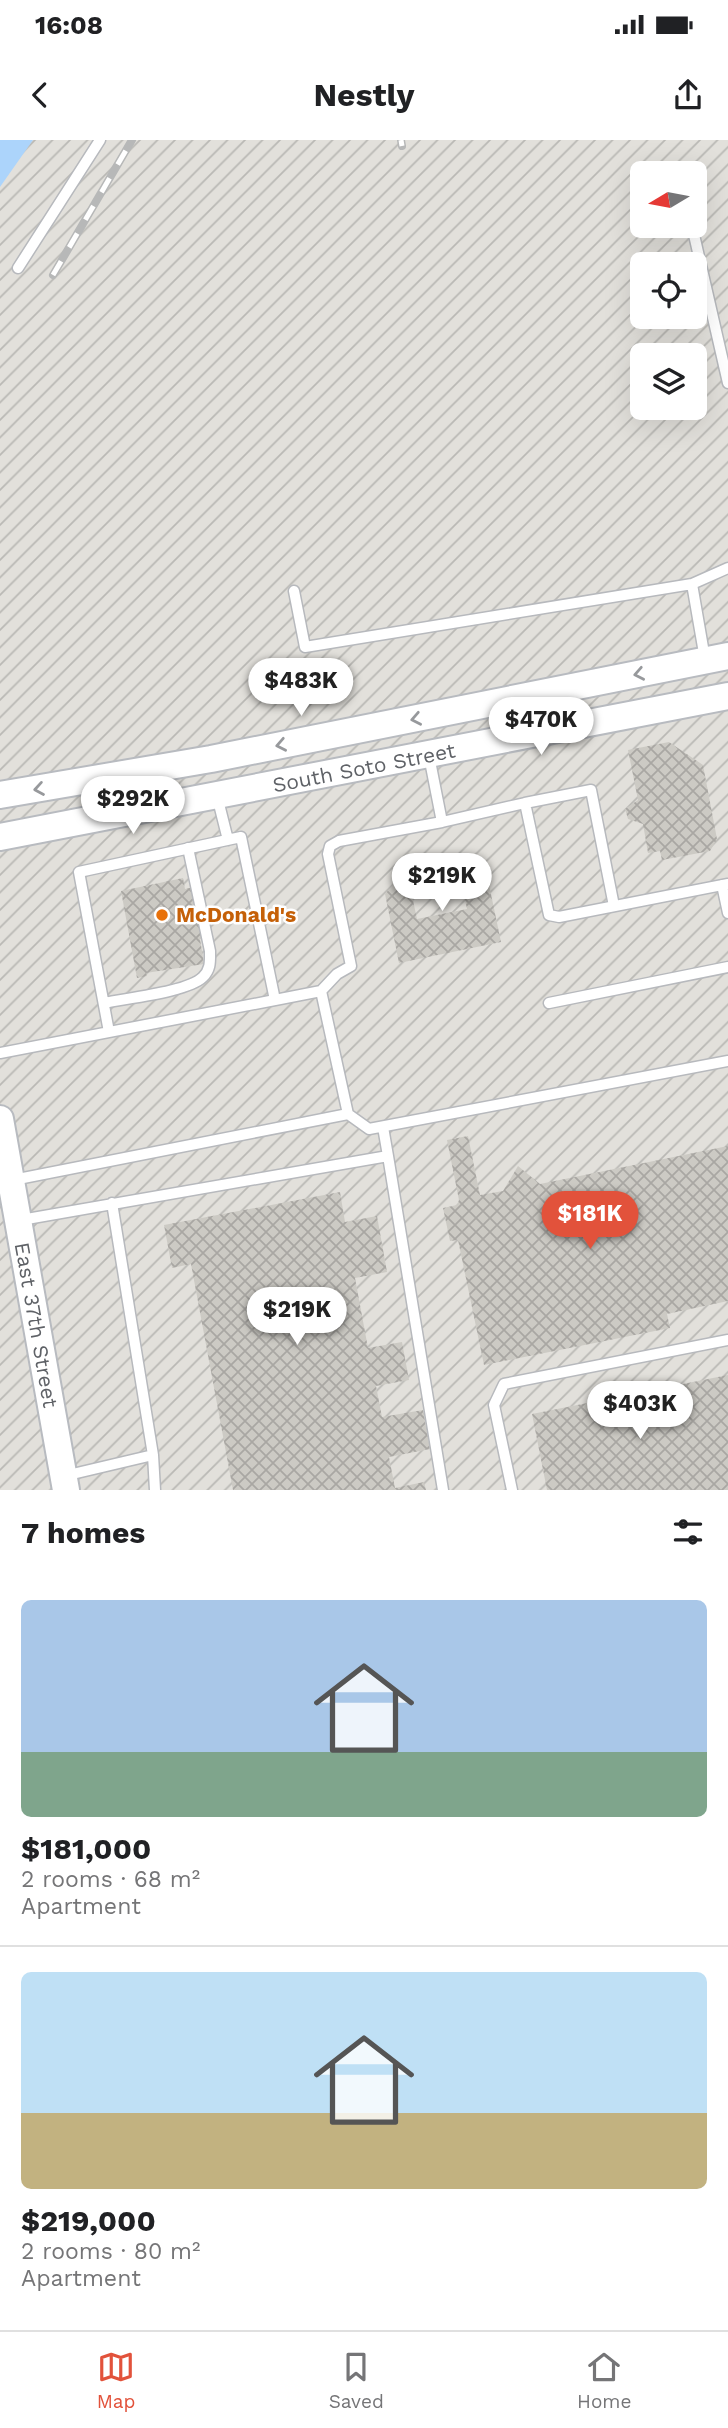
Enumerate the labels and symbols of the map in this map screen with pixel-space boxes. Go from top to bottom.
north arrow [630,161,707,238]
pin: $483K [252,658,350,718]
one-way arrow [633,666,645,681]
pin: $470K [492,698,590,757]
one-way arrow [410,711,422,726]
street label: South Soto Street [270,737,458,797]
one-way arrow [275,737,287,752]
pin: $292K [84,776,182,836]
one-way arrow [33,780,45,795]
pin: $219K [393,854,491,913]
place label: McDonald's [176,902,296,927]
marker: McDonald's [154,907,170,923]
pin: $181K [541,1192,639,1251]
street label: East 37th Street [10,1240,63,1410]
pin: $219K [248,1288,346,1347]
pin: $403K [591,1382,689,1441]

